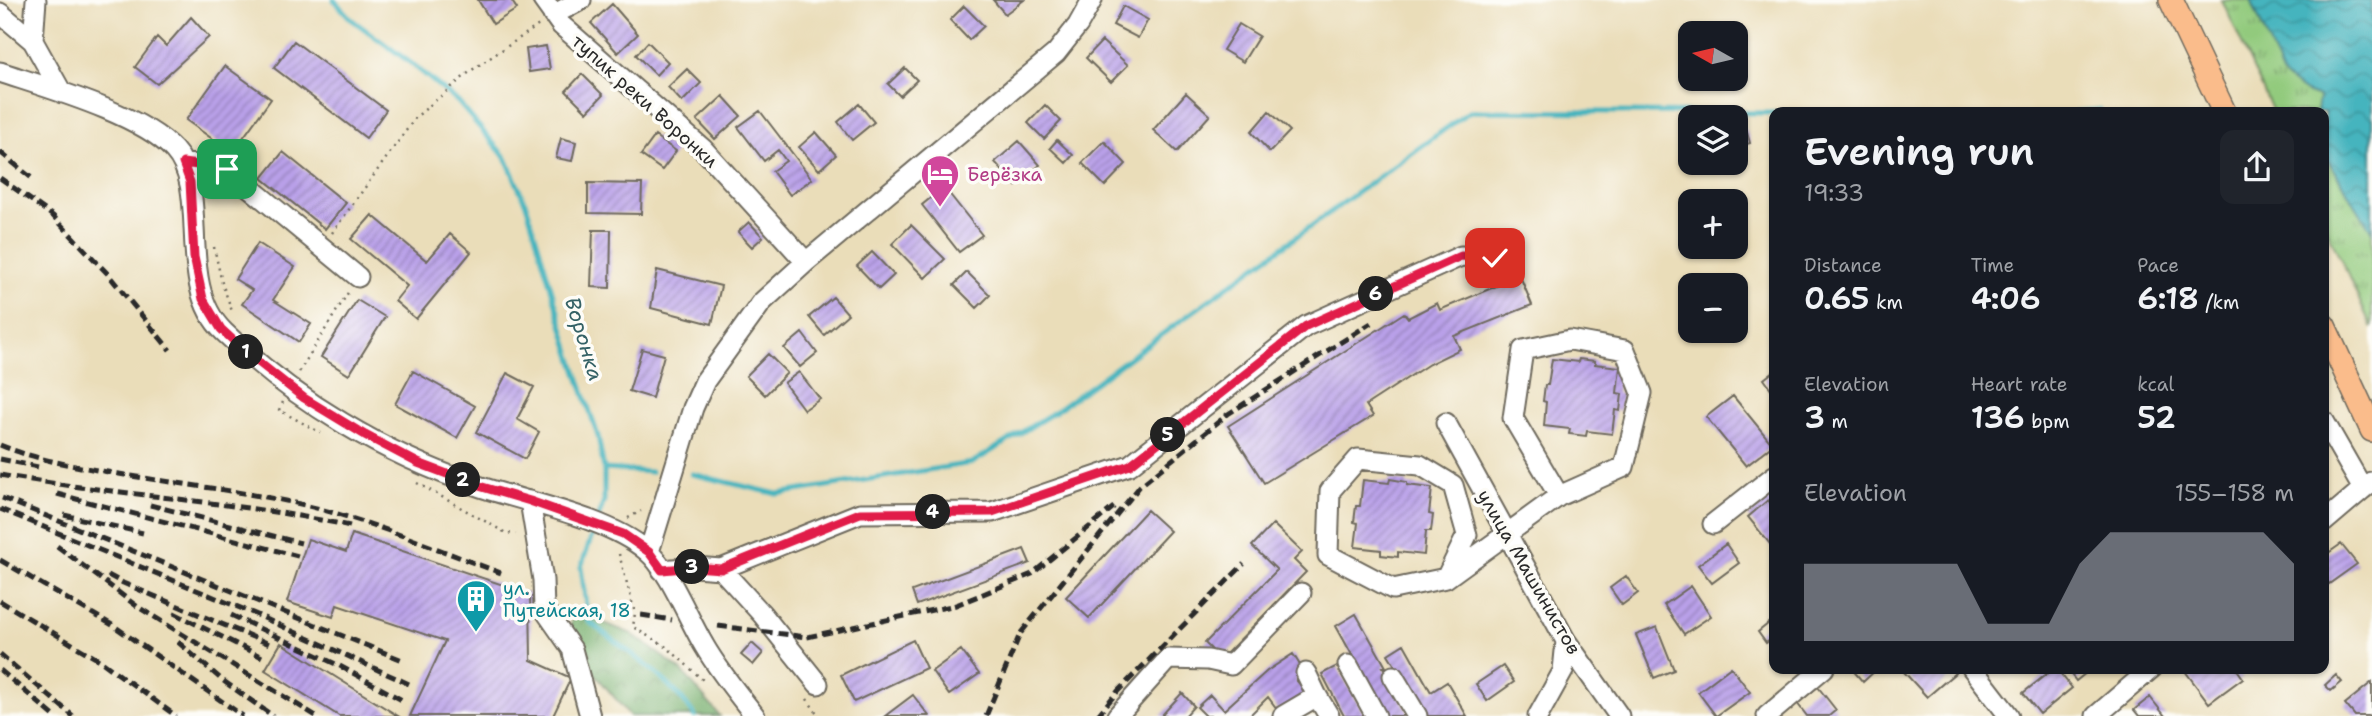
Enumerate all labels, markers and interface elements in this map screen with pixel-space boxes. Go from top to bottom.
north arrow [1678,21,1748,91]
map controls [1678,21,1748,343]
street label: тупик реки Воронки [567,29,723,173]
button: layers [1678,105,1748,175]
text: Evening run [1804,126,2034,177]
button: share [2220,130,2294,204]
pin [197,139,257,199]
icon: arrive [208,150,246,188]
hotel icon: Берёзка [919,153,961,208]
place label: Берёзка [967,162,1043,187]
text: 19:33 [1804,178,1864,208]
button: + [1678,189,1748,259]
pin [1465,228,1525,288]
icon: check [1476,239,1514,277]
text: Distance [1804,253,1882,278]
text: Time [1971,253,2014,278]
text: Pace [2137,253,2179,278]
button: − [1678,273,1748,343]
pin: 6 [1358,276,1394,312]
text: 0.65 [1804,278,1869,319]
text: 4:06 [1971,278,2041,319]
text: 6:18 [2137,278,2199,319]
text: 6 [1369,281,1382,306]
text: km [1869,290,1903,315]
text: /km [2199,290,2239,315]
water label: Воронка [558,294,610,384]
pin: 1 [229,334,264,370]
text: 1 [241,339,250,364]
text: Elevation [1804,372,1889,397]
text: Heart rate [1971,372,2067,397]
text: kcal [2137,372,2174,397]
text: 3 [1804,397,1825,438]
text: 136 [1971,397,2025,438]
text: 52 [2137,397,2176,438]
text: m [1825,409,1848,434]
text: bpm [2025,409,2070,434]
pin: 5 [1150,418,1186,452]
text: 5 [1162,422,1173,447]
pin: 2 [446,462,480,498]
text: 2 [456,467,469,492]
text: Elevation [1804,478,1907,508]
text: 155–158 m [2175,478,2294,508]
street label: улица Машинистов [1472,485,1586,659]
pin: 4 [916,494,950,530]
text: 4 [926,499,939,524]
pin: 3 [674,550,710,584]
text: 3 [685,554,698,579]
place label: ул. Путейская, 18 [503,576,631,623]
building icon: ул. Путейская, 18 [455,578,497,633]

